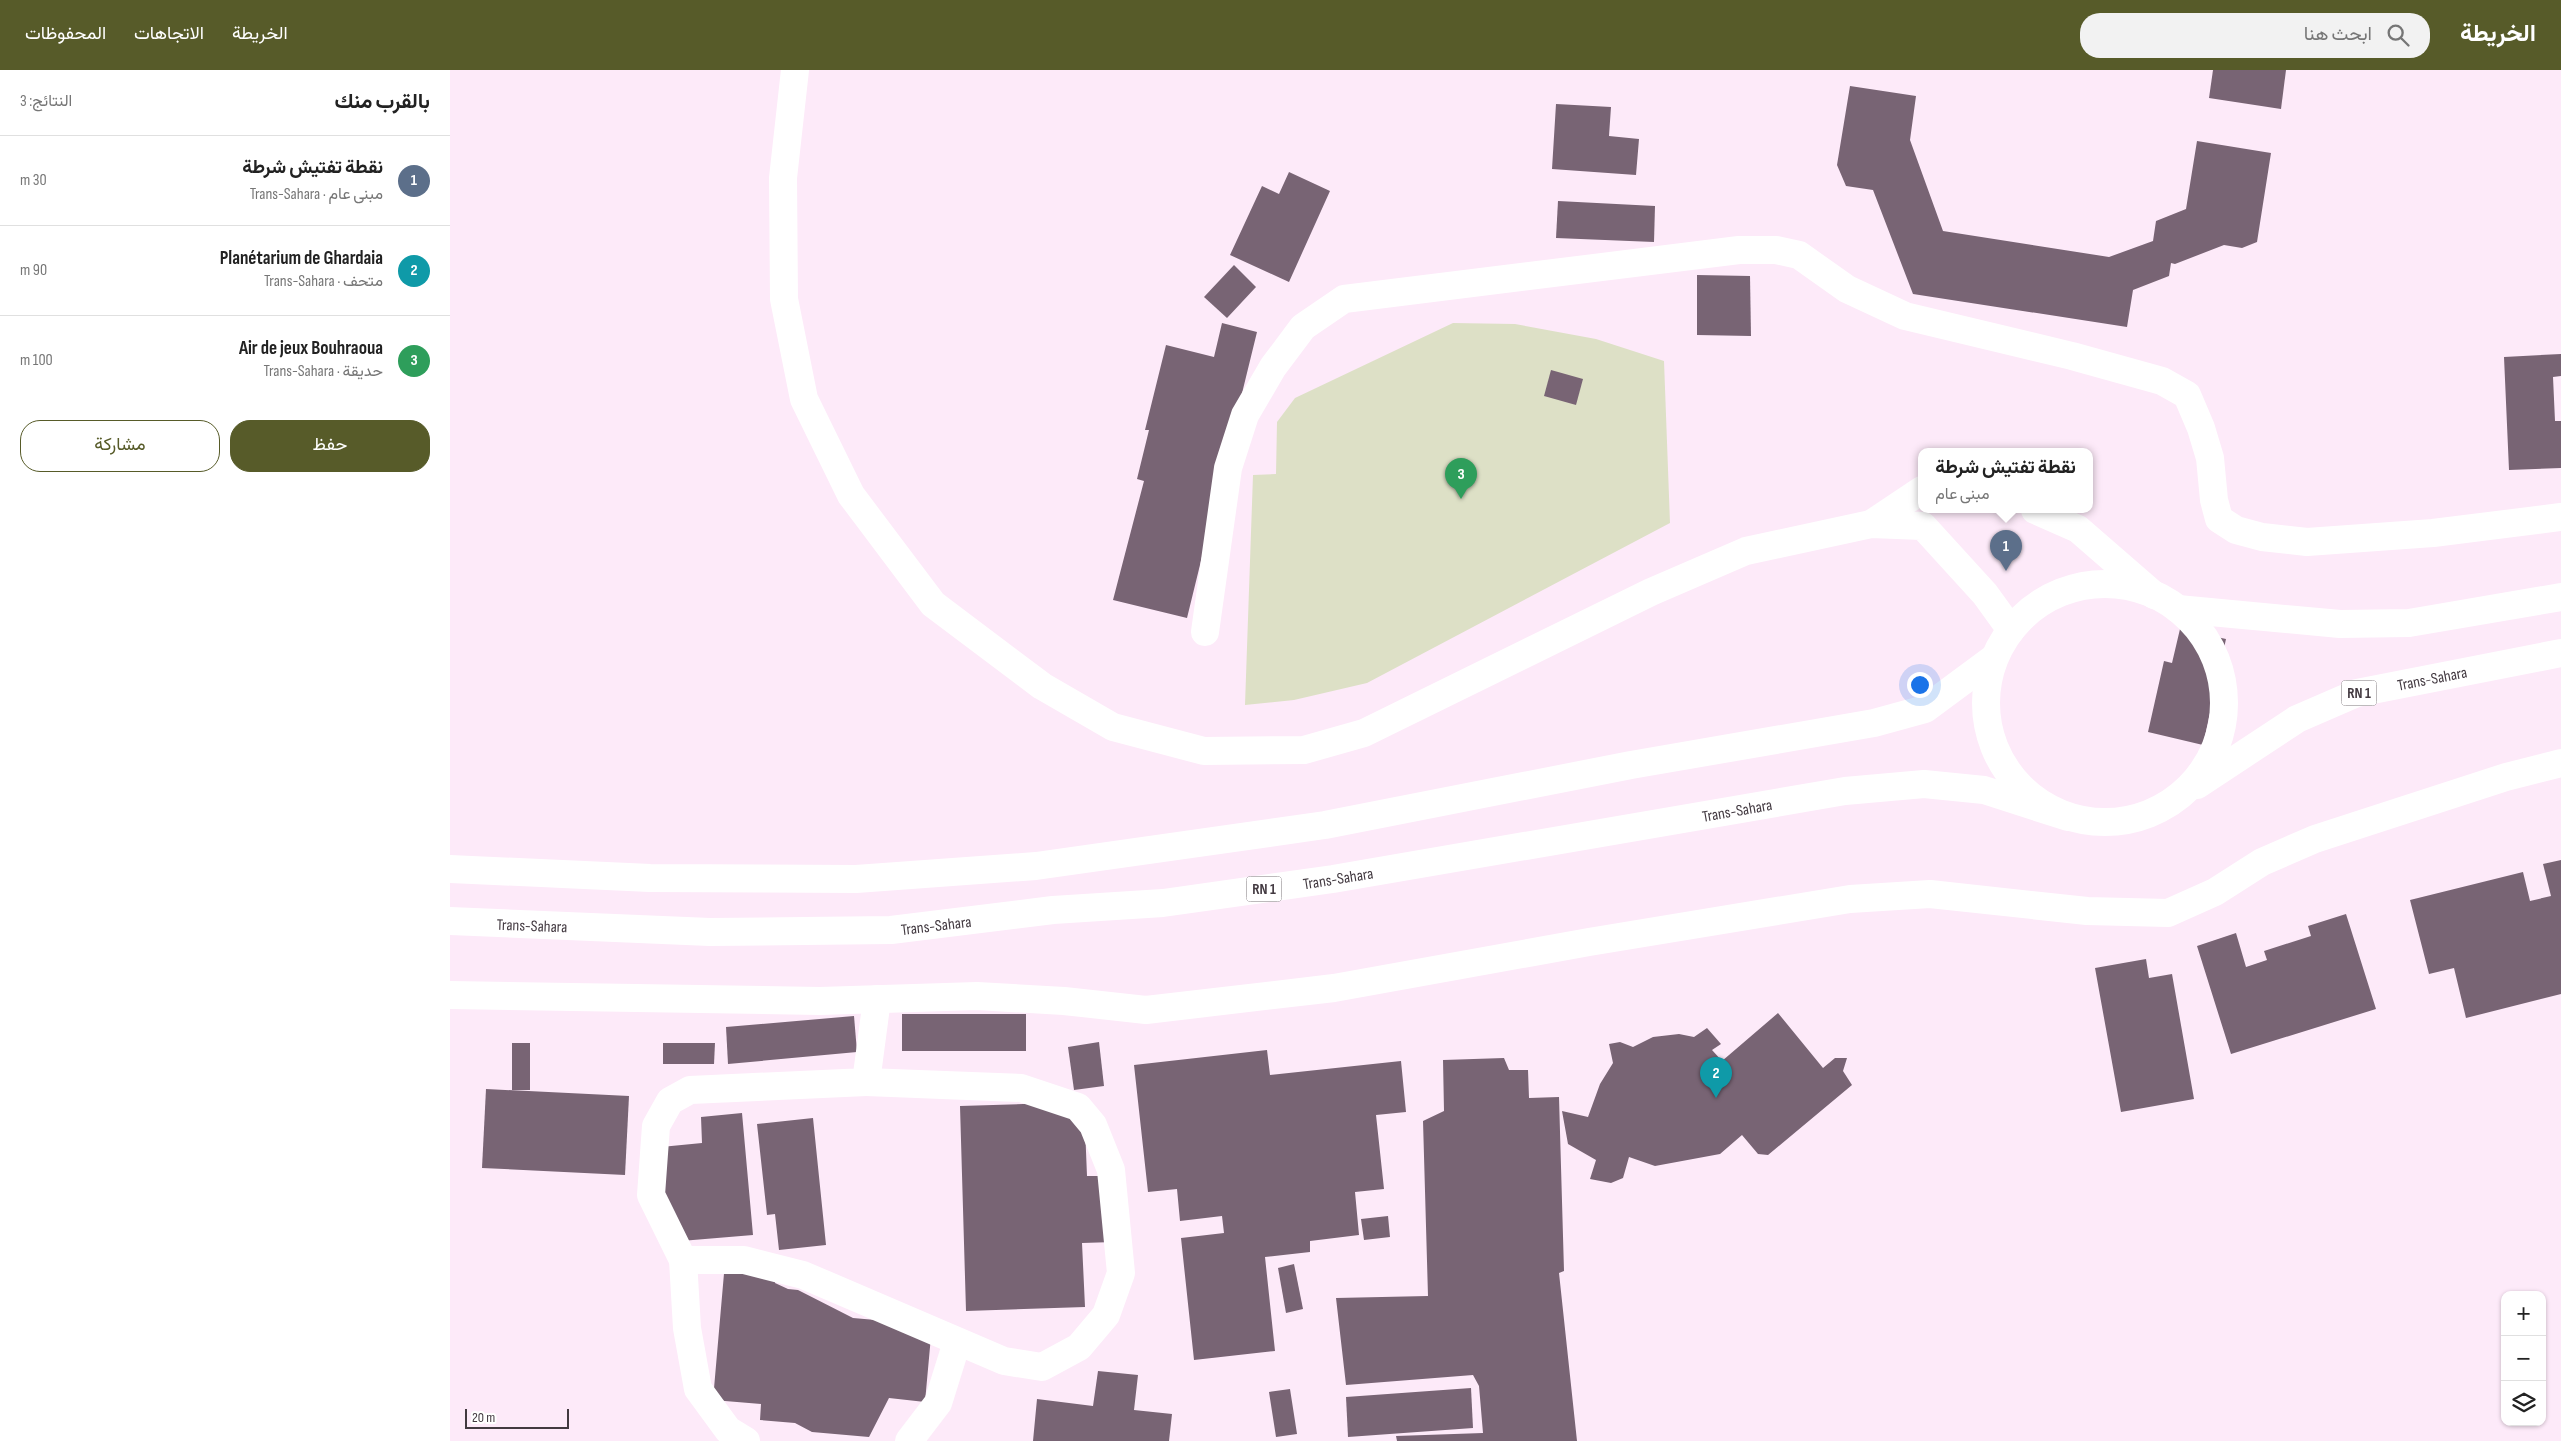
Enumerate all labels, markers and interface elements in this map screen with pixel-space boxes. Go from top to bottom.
search box [2080,13,2430,58]
text: الخريطة [2460,19,2536,48]
icon: search [2384,21,2412,49]
text: المحفوظات [25,23,106,44]
text: الاتجاهات [134,23,204,44]
text: الخريطة [232,23,288,44]
text: ابحث هنا [2304,23,2372,46]
text: بالقرب منك [335,89,430,114]
text: النتائج: 3 [20,92,72,111]
text: نقطة تفتيش شرطة [242,156,383,179]
text: 30 m [20,171,47,190]
text: 1 [411,171,417,190]
text: مبنى عام · Trans-Sahara [250,185,383,204]
text: Planétarium de Ghardaia [220,247,383,270]
text: 90 m [20,261,47,280]
text: 2 [411,261,418,280]
text: متحف · Trans-Sahara [264,272,383,291]
text: Air de jeux Bouhraoua [239,337,383,360]
text: 100 m [20,351,53,370]
text: 3 [410,351,418,370]
text: حديقة · Trans-Sahara [264,362,383,381]
button: مشاركة [20,420,220,472]
button: حفظ [230,420,430,472]
popup [1918,448,2093,513]
text: نقطة تفتيش شرطة [1935,456,2076,479]
pin: 3 [1445,458,1477,499]
text: مبنى عام [1935,485,1990,504]
pin: 1 [1990,530,2022,571]
street label: Trans-Sahara [2396,663,2469,696]
your location [1907,672,1933,698]
road number: RN 1 [2342,680,2376,706]
street label: Trans-Sahara [1701,796,1774,827]
street label: Trans-Sahara [1302,865,1375,894]
road number: RN 1 [1246,876,1282,902]
street label: Trans-Sahara [900,913,972,940]
street label: Trans-Sahara [496,916,568,937]
pin: 2 [1700,1057,1732,1098]
map controls [2501,1291,2546,1426]
button: + [2501,1291,2546,1336]
button: − [2501,1336,2546,1381]
button: layers [2501,1381,2546,1426]
scale bar [465,1406,569,1429]
text: 20 m [472,1409,495,1426]

